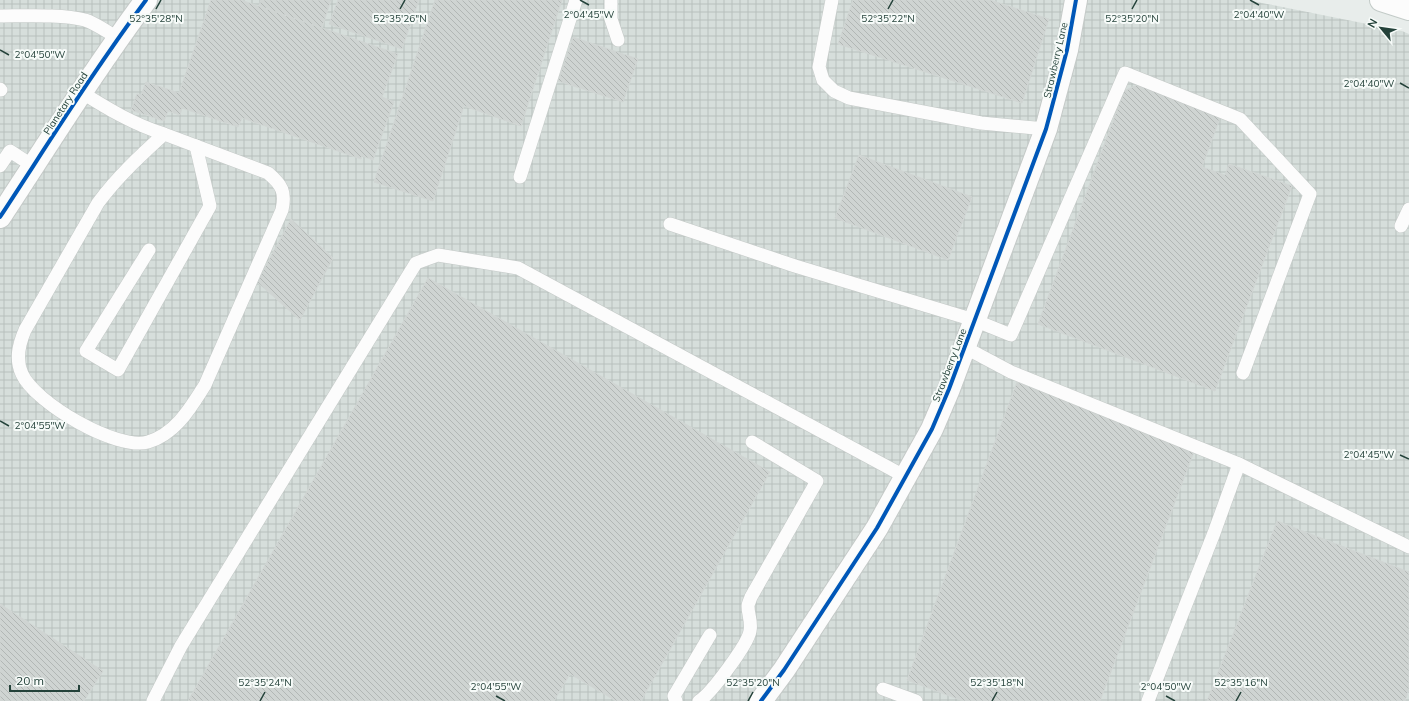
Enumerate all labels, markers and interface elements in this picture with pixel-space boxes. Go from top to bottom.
text: 2°04'45"W [564,8,614,21]
text: 2°04'40"W [1234,8,1284,21]
north arrow [1361,8,1401,48]
text: 52°35'28"N [129,12,183,25]
text: 52°35'26"N [373,12,427,25]
text: 52°35'22"N [861,12,915,25]
text: 52°35'20"N [1105,12,1159,25]
text: N [1364,16,1380,30]
street label: Strawberry Lane [1040,21,1071,99]
text: 2°04'50"W [15,48,65,61]
street label: Planetary Road [40,70,90,137]
text: 2°04'40"W [1344,77,1394,90]
street label: Strawberry Lane [929,327,969,404]
text: 2°04'55"W [15,419,65,432]
text: 2°04'45"W [1344,448,1394,461]
scale bar [10,667,79,693]
text: 20 m [16,673,44,688]
text: 52°35'24"N [238,676,292,689]
text: 52°35'20"N [726,676,780,689]
text: 52°35'18"N [970,676,1024,689]
text: 52°35'16"N [1214,676,1268,689]
text: 2°04'55"W [471,680,521,693]
text: 2°04'50"W [1141,680,1191,693]

